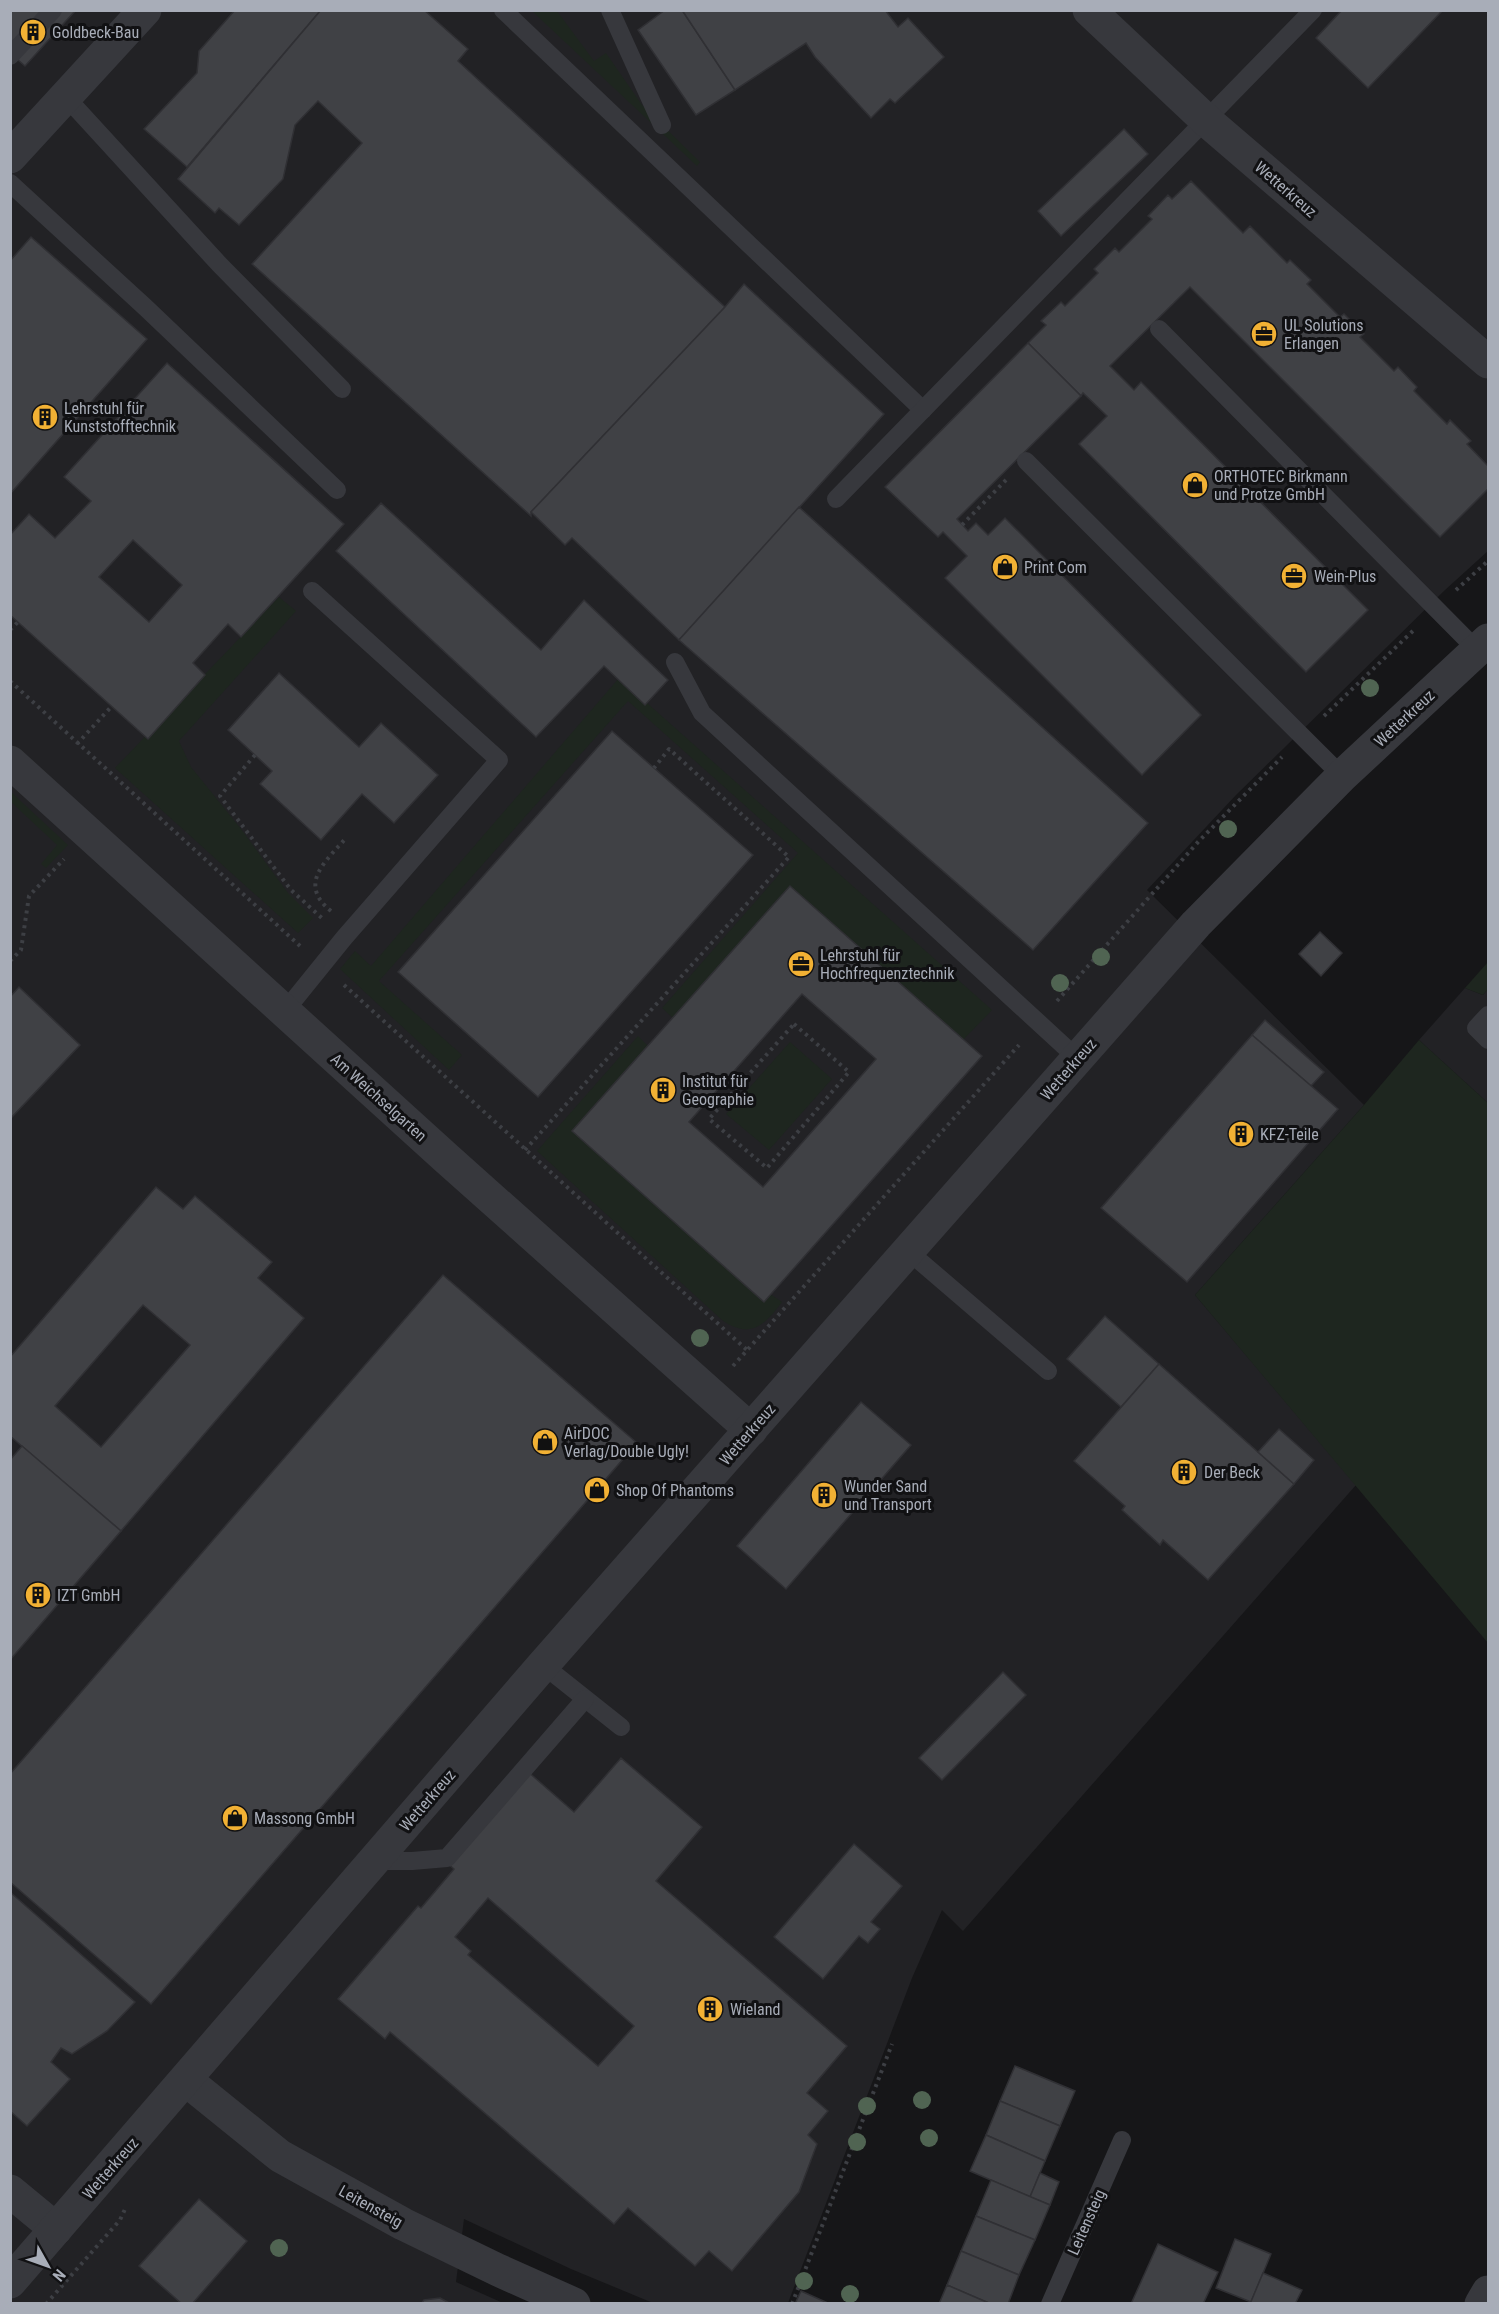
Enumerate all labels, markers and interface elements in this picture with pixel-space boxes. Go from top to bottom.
building icon: Goldbeck-Bau [18,17,48,47]
place label: Goldbeck-Bau [52,23,139,42]
street label: Wetterkreuz [1251,157,1320,221]
place label: UL Solutions Erlangen [1284,316,1363,353]
office icon: UL Solutions Erlangen [1249,319,1279,349]
place label: Lehrstuhl für Kunststofftechnik [64,399,177,436]
building icon: Lehrstuhl für Kunststofftechnik [30,402,60,432]
place label: ORTHOTEC Birkmann und Protze GmbH [1214,467,1348,504]
shop icon: ORTHOTEC Birkmann und Protze GmbH [1180,470,1210,500]
shop icon: Print Com [990,552,1020,582]
place label: Print Com [1024,558,1087,577]
office icon: Wein-Plus [1279,561,1309,591]
place label: Wein-Plus [1314,567,1376,586]
street label: Wetterkreuz [1370,686,1438,751]
place label: Lehrstuhl für Hochfrequenztechnik [820,946,955,983]
office icon: Lehrstuhl für Hochfrequenztechnik [786,949,816,979]
street label: Wetterkreuz [1036,1035,1100,1104]
street label: Am Weichselgarten [327,1049,431,1145]
place label: Institut für Geographie [682,1072,754,1109]
building icon: Institut für Geographie [648,1075,678,1105]
building icon: KFZ-Teile [1226,1119,1256,1149]
place label: KFZ-Teile [1260,1125,1319,1144]
street label: Wetterkreuz [715,1400,779,1469]
place label: AirDOC Verlag/Double Ugly! [564,1424,689,1461]
shop icon: AirDOC Verlag/Double Ugly! [530,1427,560,1457]
building icon: Der Beck [1169,1457,1199,1487]
place label: Der Beck [1204,1463,1261,1482]
shop icon: Shop Of Phantoms [582,1475,612,1505]
place label: Wunder Sand und Transport [844,1477,932,1514]
building icon: Wunder Sand und Transport [809,1480,839,1510]
place label: Shop Of Phantoms [616,1481,734,1500]
building icon: IZT GmbH [23,1580,53,1610]
place label: IZT GmbH [57,1586,120,1605]
street label: Wetterkreuz [395,1766,459,1835]
shop icon: Massong GmbH [220,1803,250,1833]
place label: Massong GmbH [254,1809,355,1828]
building icon: Wieland [695,1994,725,2024]
place label: Wieland [730,2000,780,2019]
street label: Wetterkreuz [78,2134,142,2203]
street label: Leitensteig [336,2181,406,2232]
street label: Leitensteig [1064,2186,1109,2258]
north arrow [18,2236,78,2296]
text: N [49,2265,70,2285]

